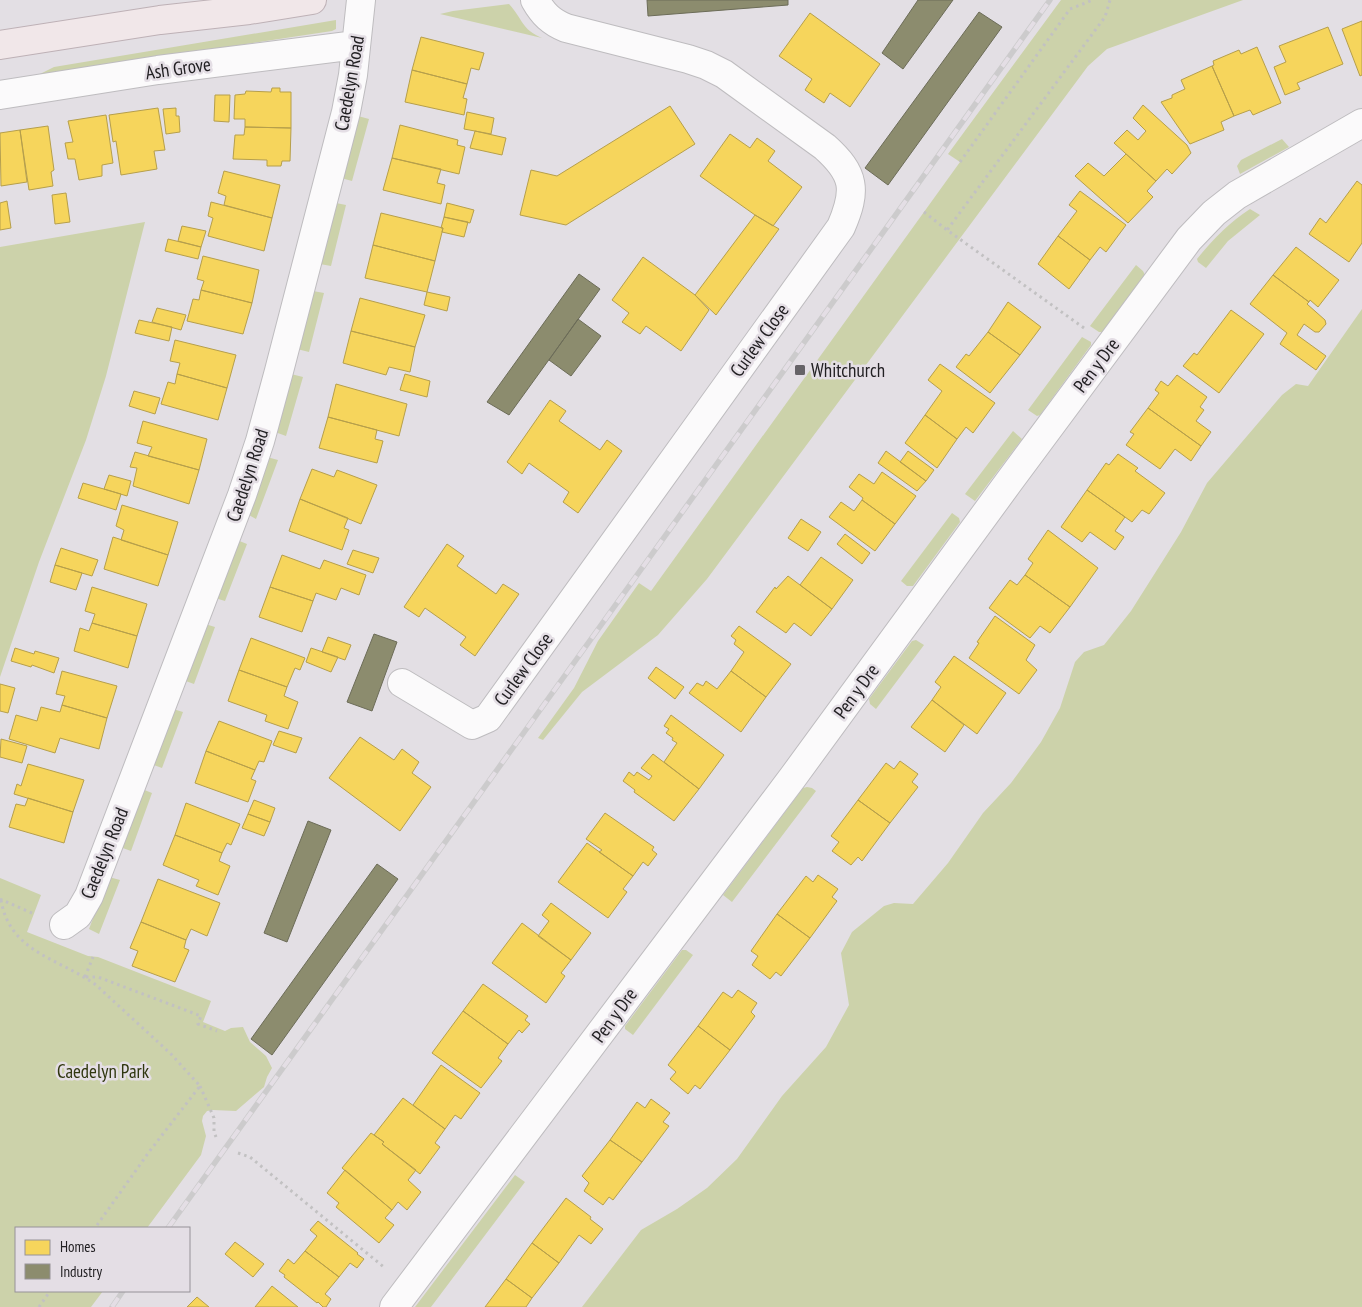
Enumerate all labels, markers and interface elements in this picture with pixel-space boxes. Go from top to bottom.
street label: Caedelyn Road [329,33,369,133]
street label: Ash Grove [144,52,212,84]
street label: Curlew Close [724,299,794,381]
street label: Pen y Dre [1068,333,1124,397]
place label: Whitchurch [811,358,885,382]
marker: Whitchurch [793,363,807,377]
street label: Caedelyn Road [221,425,273,525]
street label: Curlew Close [488,628,558,710]
street label: Pen y Dre [828,659,884,723]
street label: Caedelyn Road [75,804,133,902]
street label: Pen y Dre [586,983,642,1047]
park label: Caedelyn Park [57,1059,150,1083]
legend [15,1227,190,1292]
text: Homes [60,1237,96,1256]
text: Industry [60,1262,102,1281]

